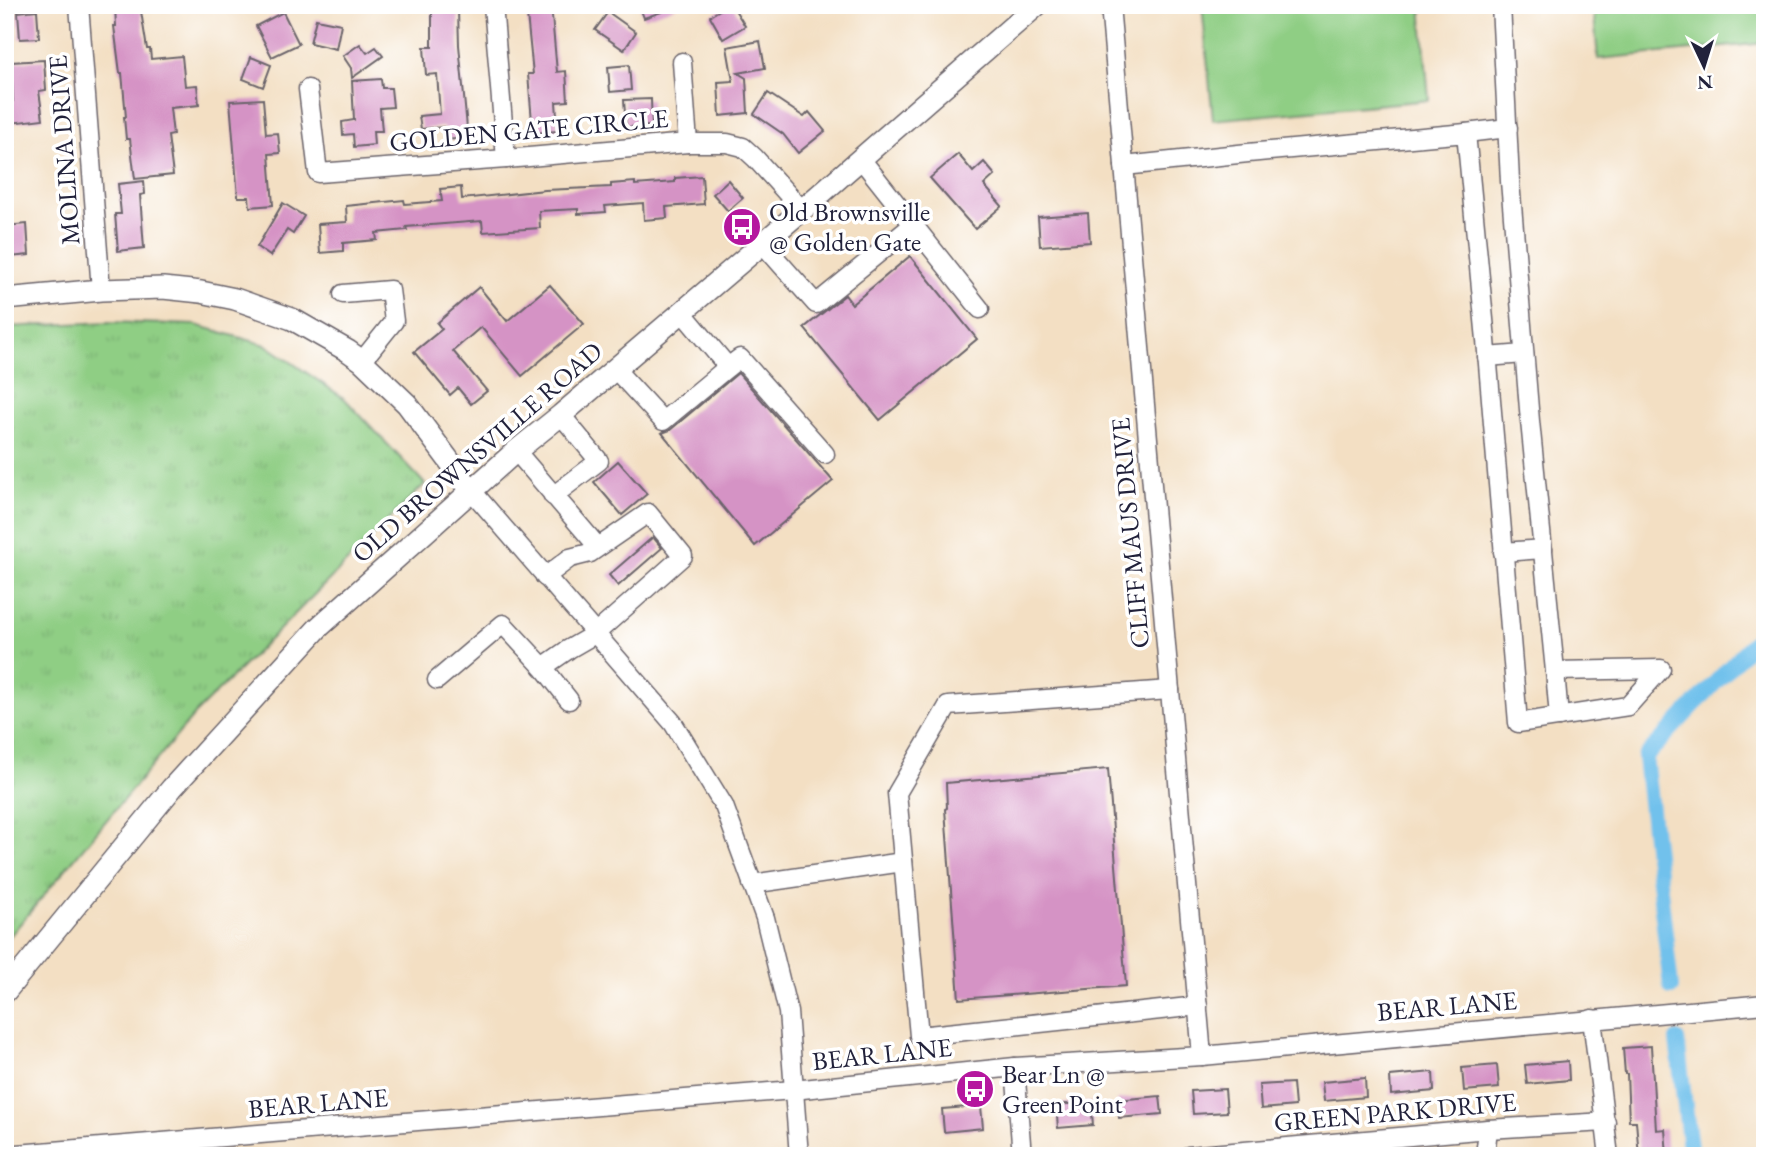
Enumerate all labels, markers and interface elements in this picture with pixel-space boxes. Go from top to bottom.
north arrow [1668,32,1738,102]
street label: MOLINA DRIVE [40,54,88,246]
text: N [1696,69,1714,96]
street label: GOLDEN GATE CIRCLE [388,101,670,159]
place label: Old Brownsville @ Golden Gate [769,195,930,259]
bus stop icon: Old Brownsville @ Golden Gate [721,206,763,248]
street label: OLD BROWNSVILLE ROAD [345,334,609,570]
street label: CLIFF MAUS DRIVE [1103,416,1157,650]
street label: BEAR LANE [1376,983,1519,1029]
street label: BEAR LANE [811,1030,954,1078]
place label: Bear Ln @ Green Point [1002,1057,1123,1121]
bus stop icon: Bear Ln @ Green Point [954,1068,996,1110]
street label: BEAR LANE [247,1080,390,1126]
street label: GREEN PARK DRIVE [1272,1084,1518,1140]

